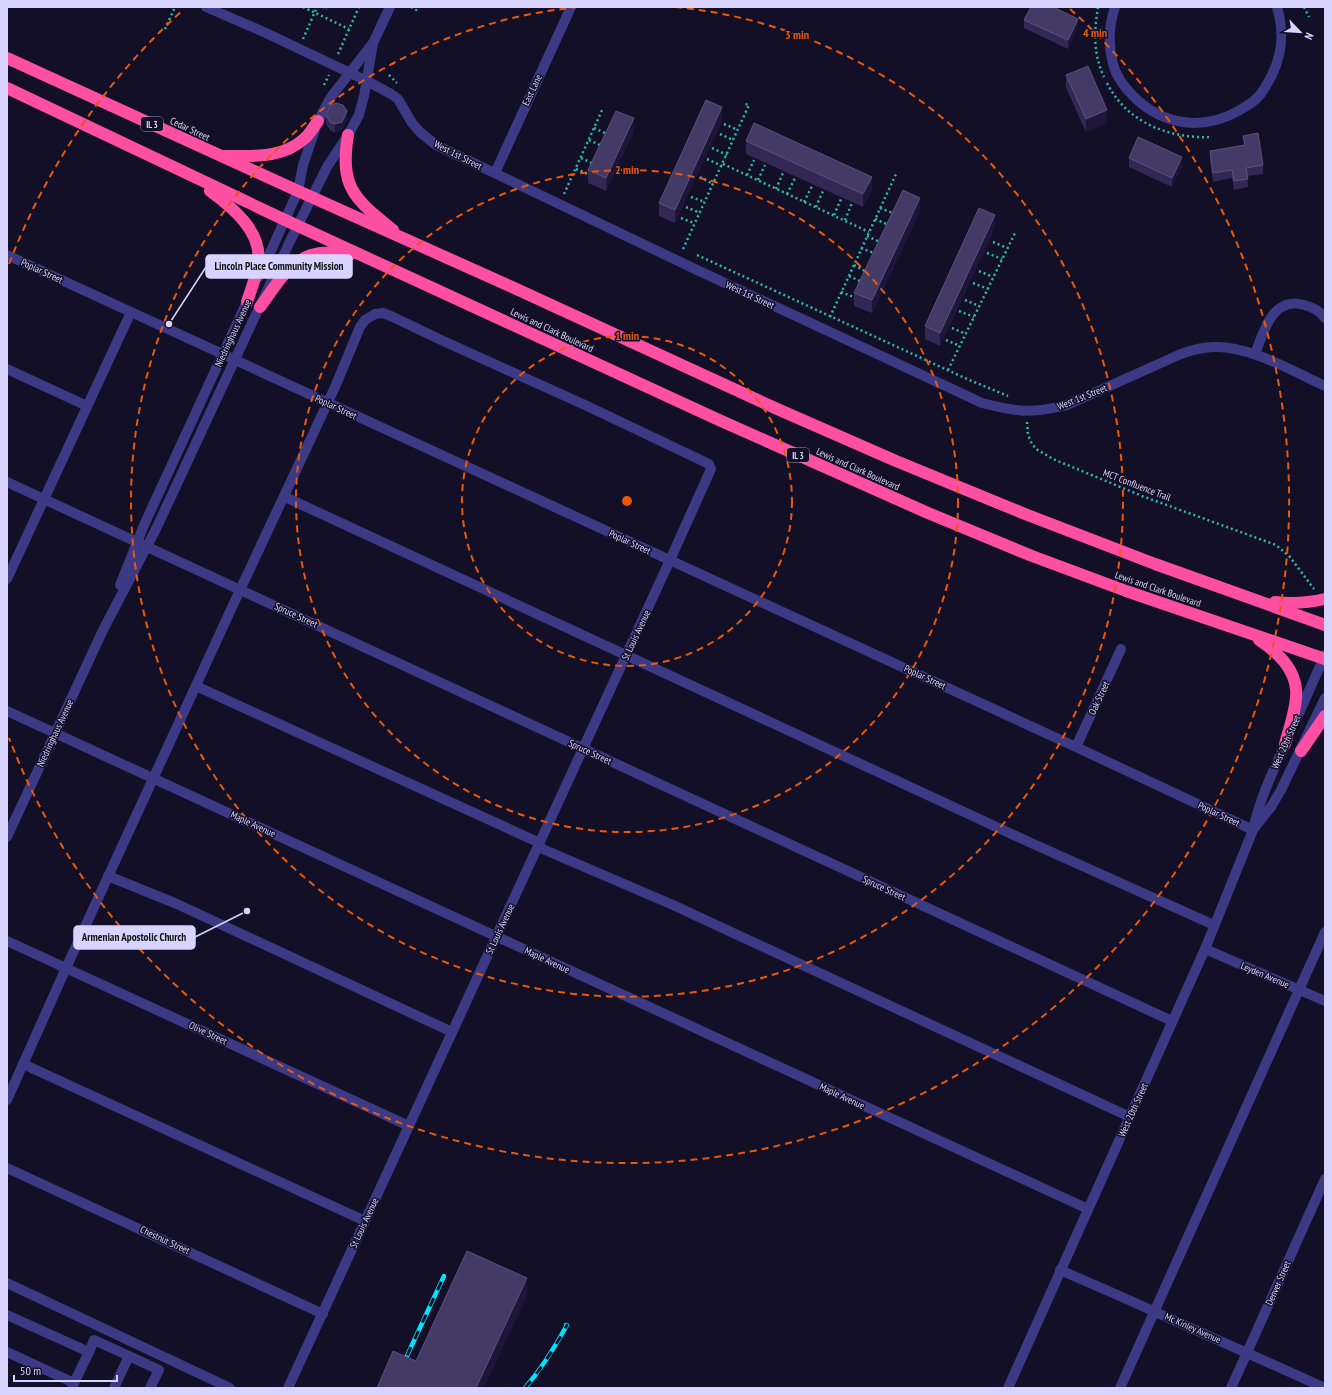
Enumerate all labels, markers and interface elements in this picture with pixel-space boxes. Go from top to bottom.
north arrow [1280,12,1320,52]
text: 4 min [1083,25,1107,40]
text: 3 min [785,27,809,42]
text: N [1301,31,1317,42]
street label: East Lane [519,72,545,108]
street label: Cedar Street [168,114,212,144]
road number: IL 3 [141,117,163,131]
street label: West 1st Street [432,137,484,173]
text: 2 min [615,162,639,177]
callout: Lincoln Place Community Mission [206,255,352,278]
street label: Poplar Street [19,256,65,286]
text: Lincoln Place Community Mission [214,259,344,273]
street label: West 1st Street [724,278,777,312]
street label: Niedringhaus Avenue [212,297,254,369]
street label: Lewis and Clark Boulevard [508,305,596,355]
text: 1 min [615,328,639,343]
street label: West 1st Street [1055,381,1109,413]
street label: Poplar Street [313,392,359,422]
street label: Lewis and Clark Boulevard [814,445,902,493]
road number: IL 3 [787,448,809,462]
street label: MCT Confluence Trail [1101,466,1173,504]
centre of rings [620,494,634,508]
street label: Poplar Street [607,527,653,557]
street label: Lewis and Clark Boulevard [1113,568,1203,610]
street label: Spruce Street [272,599,320,631]
street label: St Louis Avenue [619,608,653,662]
street label: Poplar Street [902,662,948,692]
street label: Oak Street [1086,679,1113,717]
street label: Niedringhaus Avenue [34,697,76,769]
street label: West 20th Street [1268,713,1304,771]
street label: Spruce Street [566,736,614,768]
street label: Poplar Street [1196,799,1242,829]
street label: Maple Avenue [228,808,278,840]
street label: Spruce Street [860,872,908,904]
street label: St Louis Avenue [483,902,517,956]
callout: Armenian Apostolic Church [74,926,195,949]
text: Armenian Apostolic Church [81,930,186,944]
street label: Maple Avenue [522,944,572,976]
street label: Leyden Avenue [1239,959,1291,991]
street label: Olive Street [187,1018,229,1048]
street label: Maple Avenue [817,1080,867,1112]
street label: West 20th Street [1115,1081,1151,1139]
street label: St Louis Avenue [347,1196,381,1250]
street label: Chestnut Street [138,1223,192,1257]
street label: Denver Street [1262,1259,1294,1307]
street label: Mc Kinley Avenue [1163,1310,1223,1346]
scale bar [14,1357,117,1383]
text: 50 m [20,1363,41,1378]

